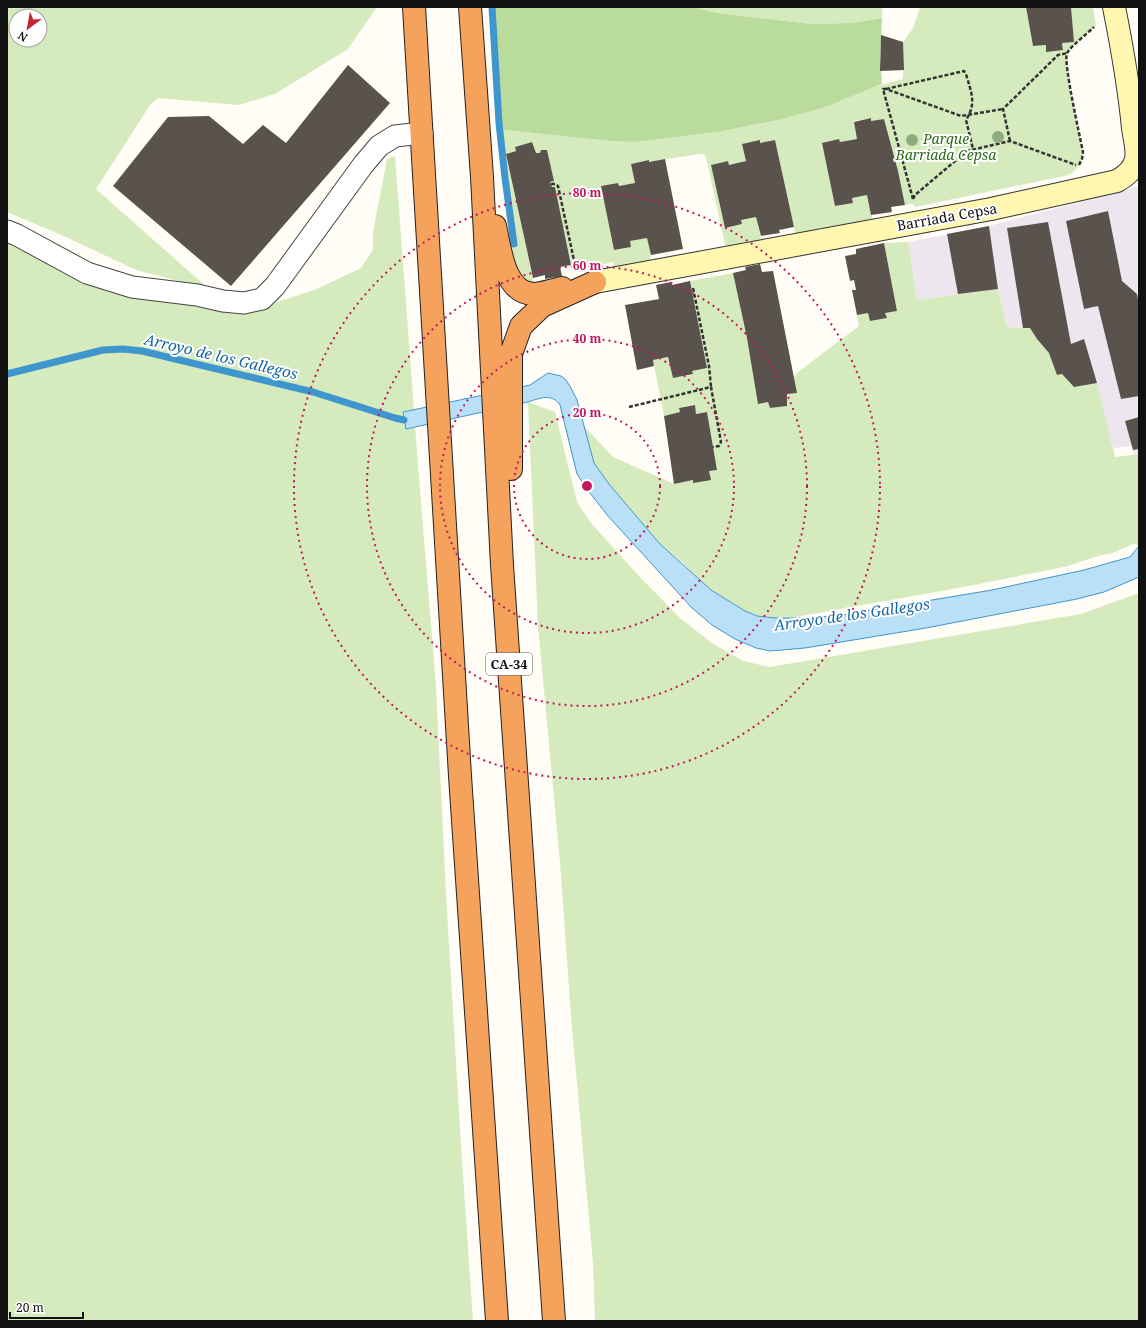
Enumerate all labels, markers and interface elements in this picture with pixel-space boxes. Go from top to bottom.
north arrow [8,8,48,48]
text: N [15,28,30,46]
park label: Parque Barriada Cepsa [895,129,997,164]
text: 80 m [573,184,601,201]
street label: Barriada Cepsa [895,198,999,235]
text: 60 m [573,257,601,274]
water label: Arroyo de los Gallegos [142,328,300,383]
text: 40 m [573,330,601,347]
text: 20 m [573,404,601,421]
centre of rings [580,479,594,493]
water label: Arroyo de los Gallegos [772,593,931,635]
road number: CA-34 [486,653,532,675]
scale bar [10,1294,83,1320]
text: 20 m [16,1299,44,1316]

